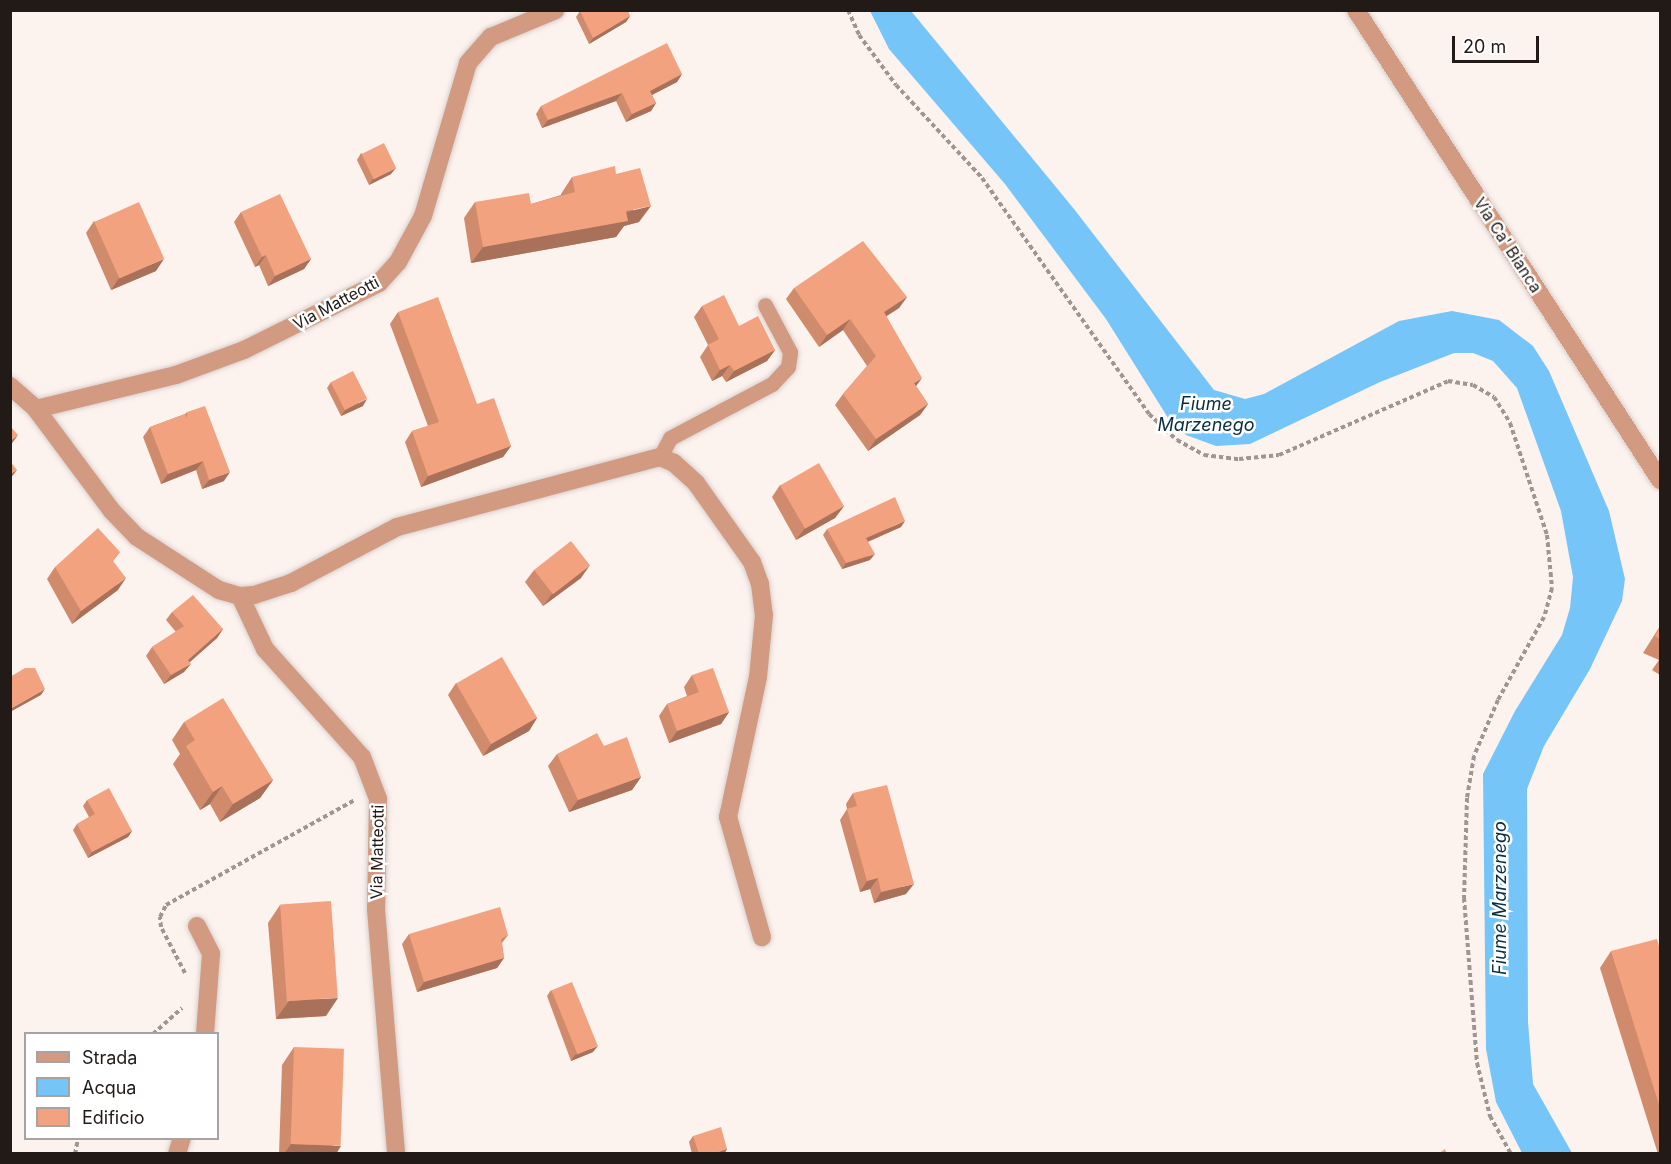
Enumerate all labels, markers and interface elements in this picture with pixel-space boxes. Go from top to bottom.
scale bar [1455,24,1542,62]
text: 20 m [1463,36,1506,57]
street label: Via Ca' Bianca [1470,194,1546,296]
street label: Via Matteotti [290,272,382,334]
water label: Fiume Marzenego [1158,394,1254,436]
street label: Via Matteotti [367,805,387,899]
water label: Fiume Marzenego [1489,821,1511,975]
legend [24,1032,219,1140]
text: Strada [82,1047,137,1068]
text: Acqua [82,1077,136,1098]
text: Edificio [82,1107,145,1128]

